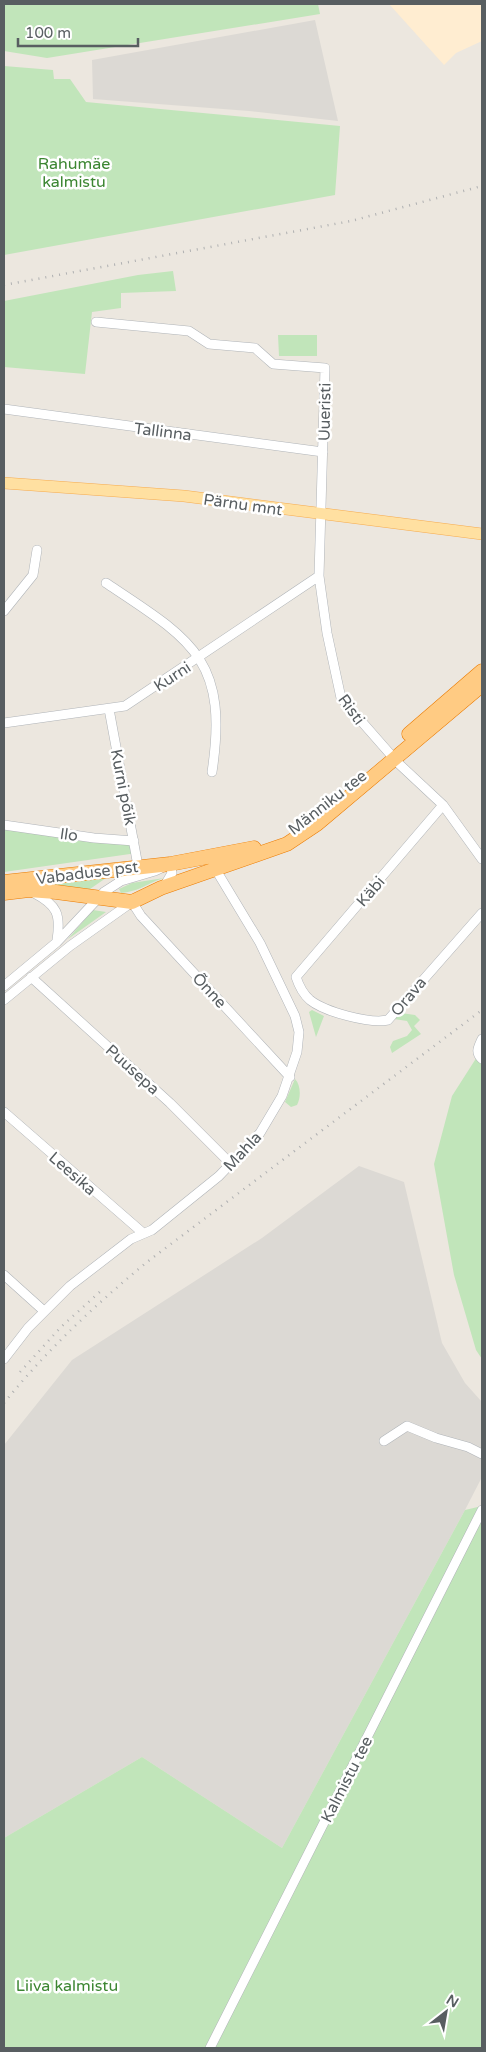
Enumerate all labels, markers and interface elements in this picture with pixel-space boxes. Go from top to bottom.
scale bar [18,15,138,47]
text: 100 m [25,24,71,42]
park label: Rahumäe kalmistu [38,154,110,192]
street label: Uueristi [314,383,336,441]
street label: Tallinna [133,419,193,445]
street label: Pärnu mnt [202,490,284,520]
street label: Kurni [150,657,195,696]
street label: Risti [333,690,369,729]
street label: Kurni põik [106,747,140,827]
street label: Männiku tee [284,766,371,840]
street label: Ilo [58,824,79,846]
street label: Vabaduse pst [35,857,139,889]
street label: Käbi [352,872,389,911]
street label: Õnne [188,969,231,1013]
street label: Orava [387,973,431,1020]
street label: Puusepa [101,1040,164,1099]
street label: Mahla [219,1128,266,1176]
street label: Leesika [44,1148,100,1200]
street label: Kalmistu tee [317,1733,377,1826]
park label: Liiva kalmistu [16,1976,118,1996]
north arrow [421,1987,471,2037]
text: N [443,1991,462,2011]

